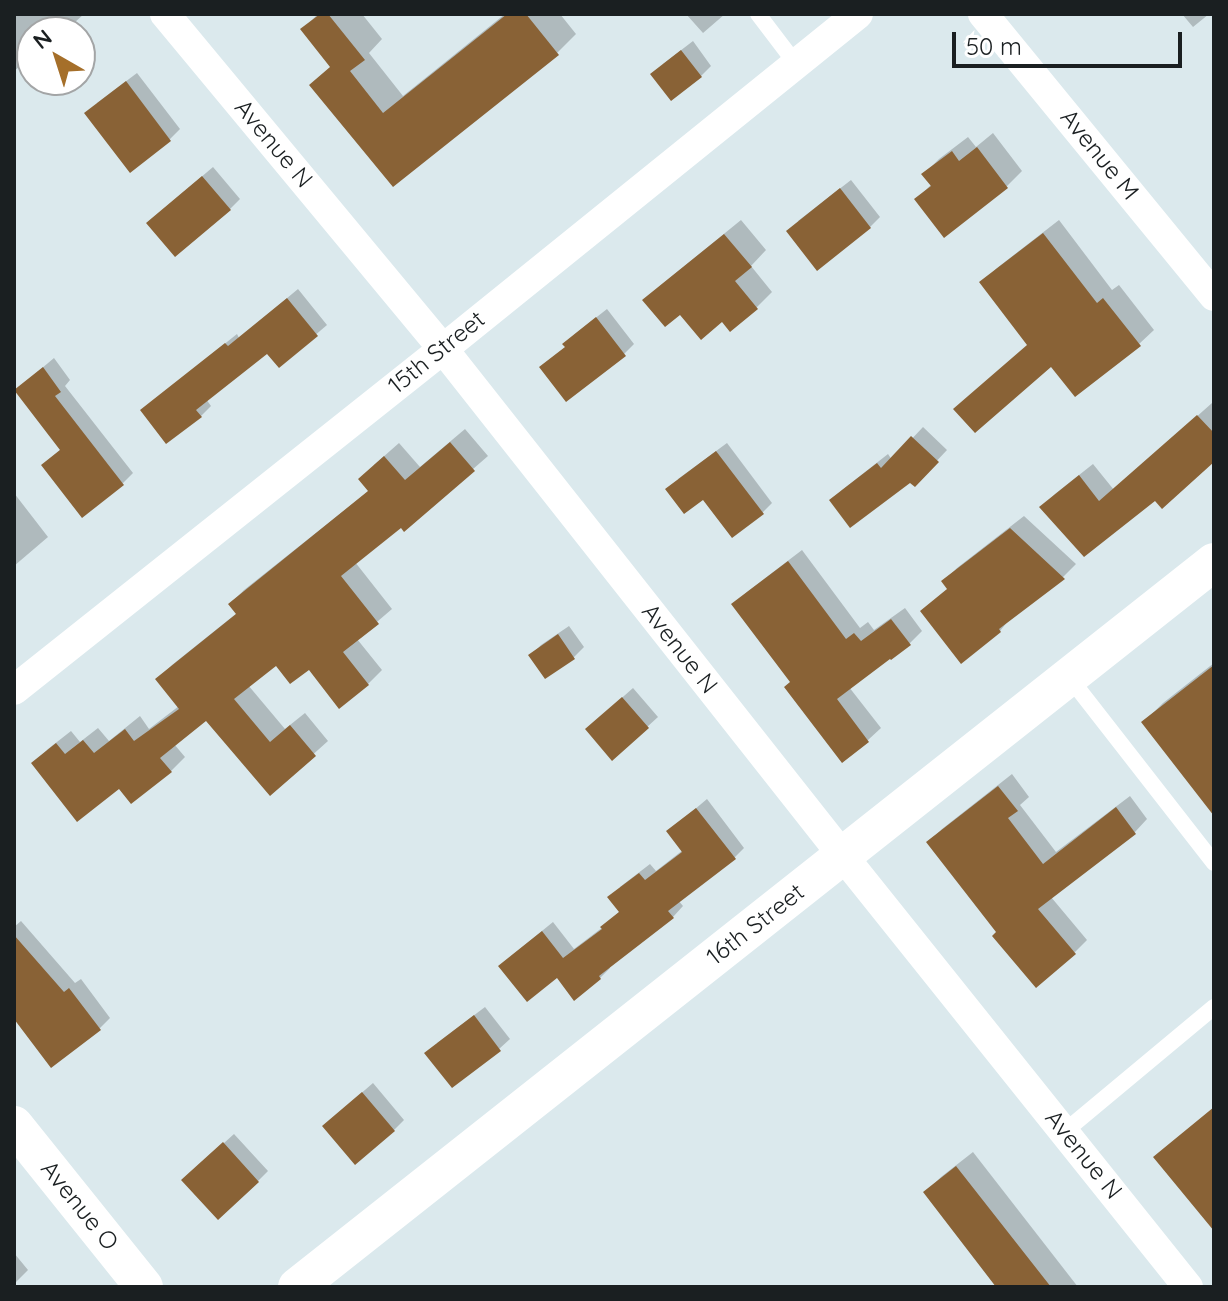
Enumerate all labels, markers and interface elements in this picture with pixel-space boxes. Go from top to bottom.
north arrow [16,16,96,96]
scale bar [956,16,1186,66]
text: N [27,23,57,55]
text: 50 m [966,31,1022,61]
street label: Avenue N [228,94,318,194]
street label: Avenue M [1054,104,1144,206]
street label: 15th Street [383,305,491,401]
street label: Avenue N [635,598,723,700]
street label: 16th Street [702,878,810,972]
street label: Avenue N [1038,1105,1128,1205]
street label: Avenue O [34,1155,124,1257]

